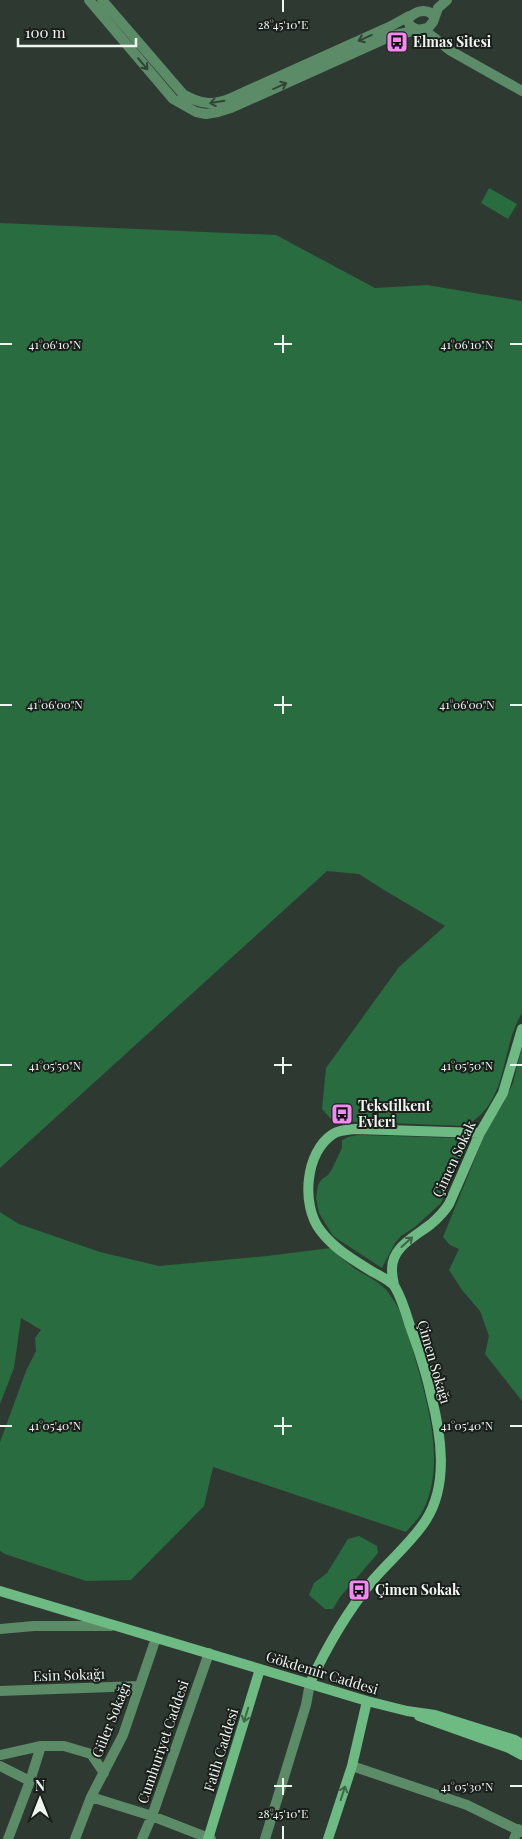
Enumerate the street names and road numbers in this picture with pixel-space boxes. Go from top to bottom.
street label: Çimen Sokak [428,1117,480,1200]
street label: Çimen Sokağı [413,1318,455,1406]
street label: Gökdemir Caddesi [264,1646,380,1699]
street label: Esin Sokağı [33,1664,105,1685]
street label: Cumhuriyet Caddesi [132,1678,193,1806]
street label: Güler Sokağı [87,1679,134,1760]
street label: Fatih Caddesi [199,1706,242,1794]

